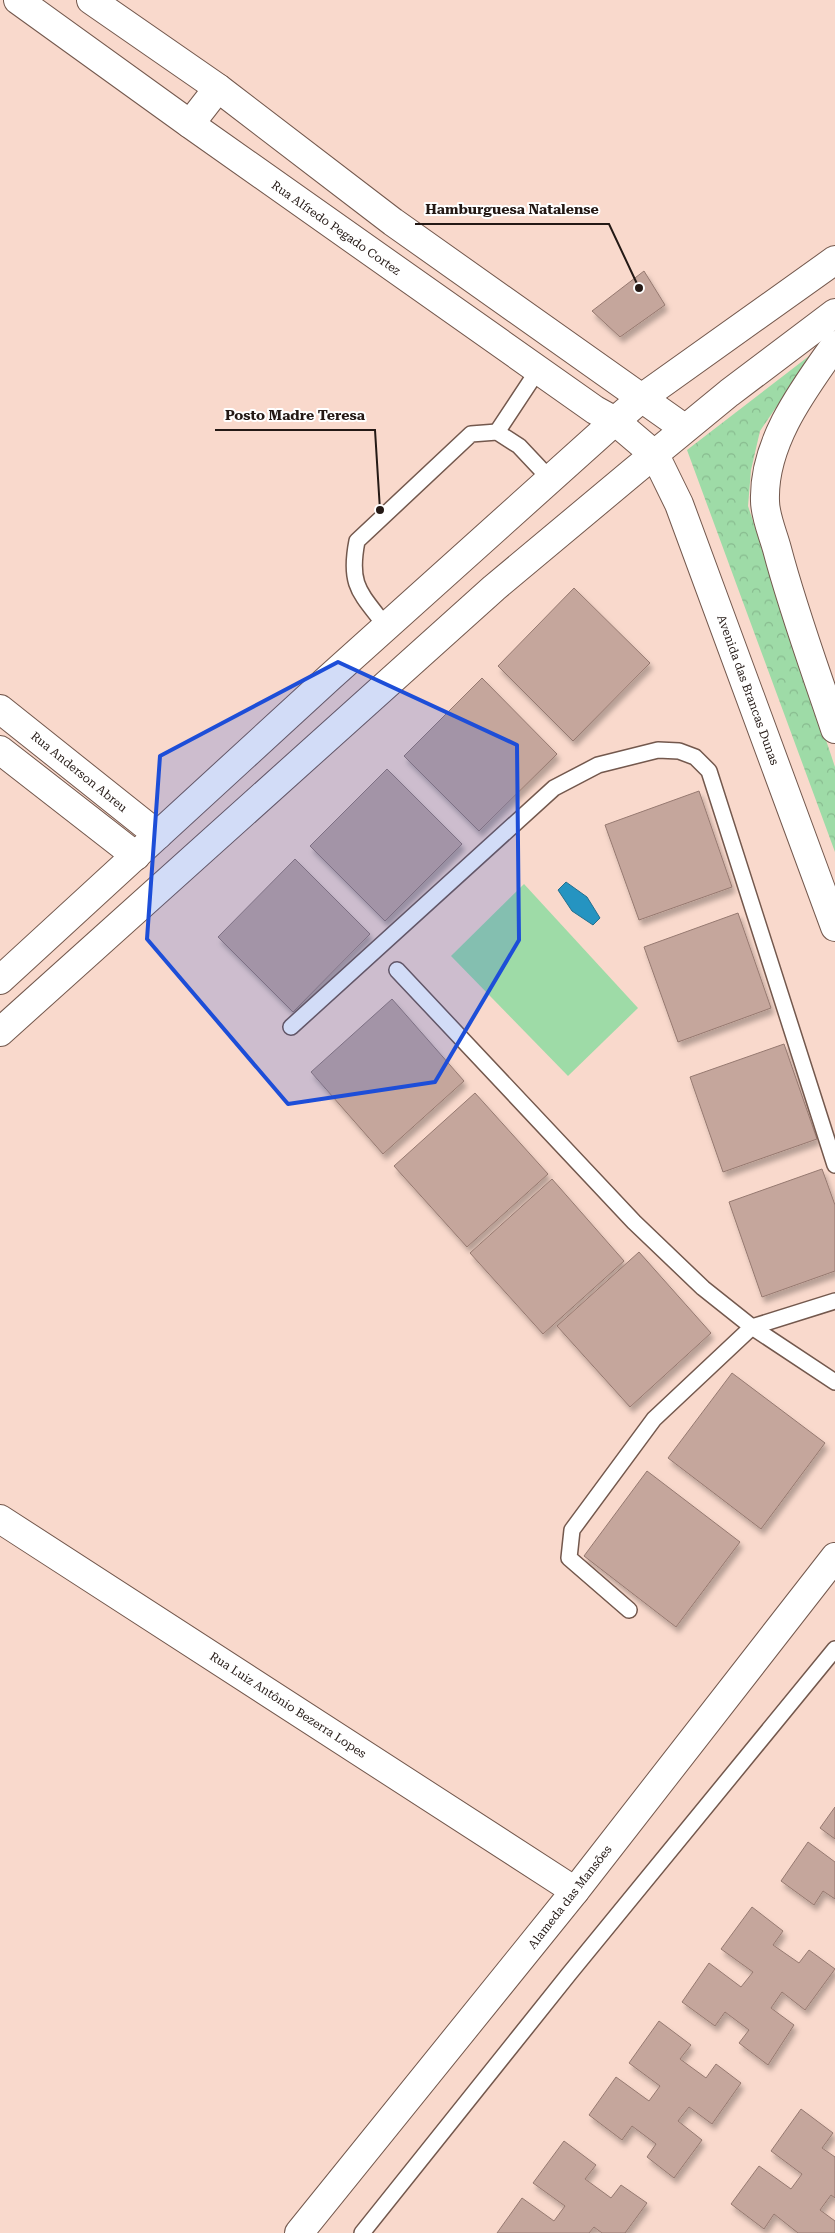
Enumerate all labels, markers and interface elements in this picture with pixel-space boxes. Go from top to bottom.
street label: Rua Alfredo Pegado Cortez [269,178,404,278]
callout: Hamburguesa Natalense [415,195,609,224]
text: Hamburguesa Natalense [425,201,599,217]
callout: Posto Madre Teresa [215,401,375,430]
text: Posto Madre Teresa [225,407,366,423]
street label: Avenida das Brancas Dunas [714,613,782,767]
street label: Rua Anderson Abreu [28,729,130,815]
street label: Rua Luiz Antônio Bezerra Lopes [207,1649,369,1761]
street label: Alameda das Mansões [525,1842,615,1952]

